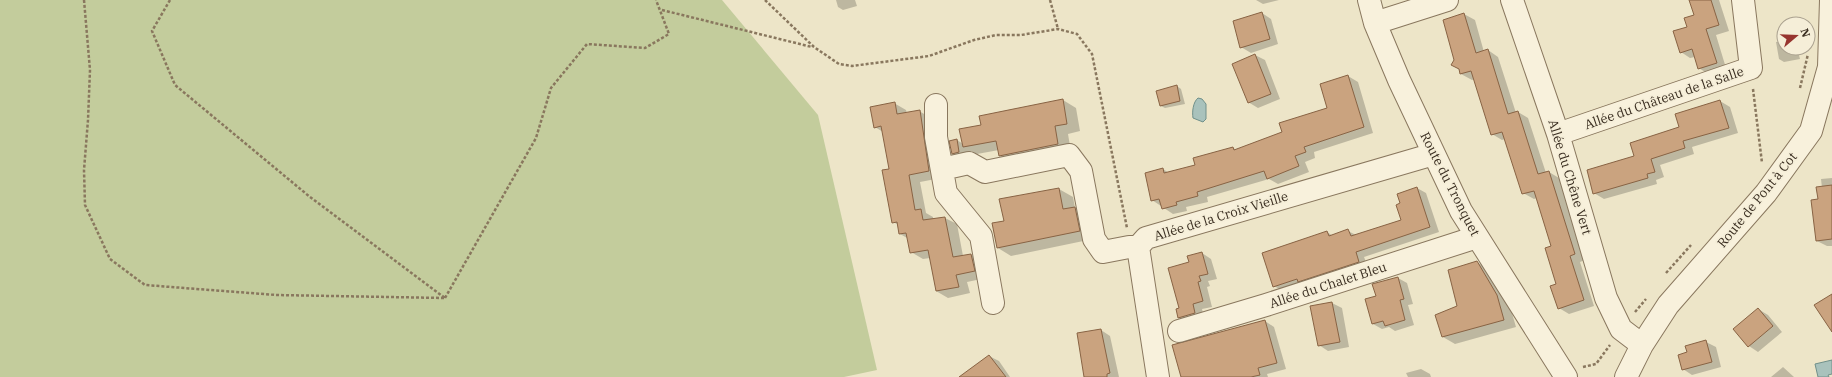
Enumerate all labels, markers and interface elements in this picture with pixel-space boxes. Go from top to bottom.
north arrow [1776,16,1816,56]
text: N [1797,26,1814,39]
street label: Allée du Château de la Salle [1582,63,1746,133]
street label: Allée du Chêne Vert [1544,117,1596,237]
street label: Route du Tronquet [1416,129,1484,239]
street label: Route de Pont à Cot [1713,149,1801,251]
street label: Allée de la Croix Vieille [1152,187,1290,245]
street label: Allée du Chalet Bleu [1267,258,1389,312]

